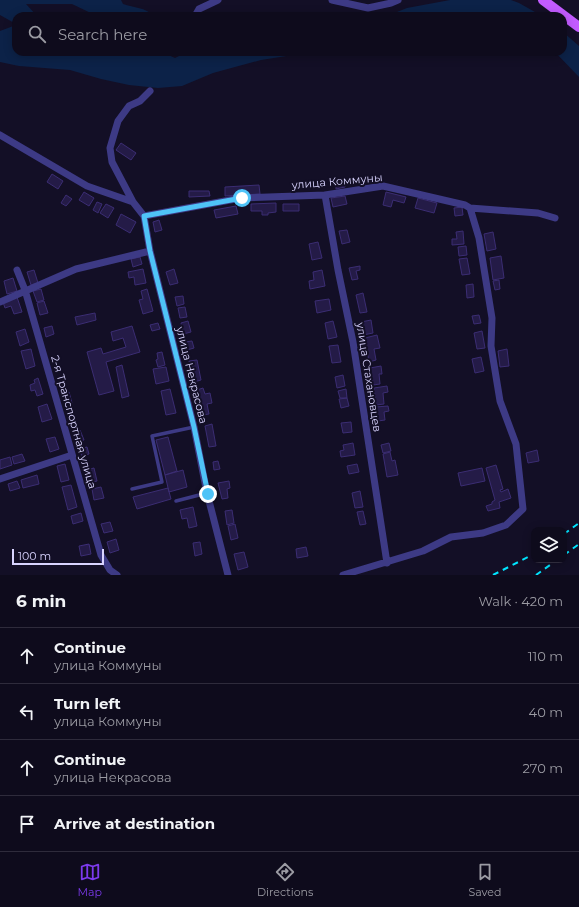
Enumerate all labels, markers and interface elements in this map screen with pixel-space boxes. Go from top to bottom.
search box [12,12,567,56]
icon: search [26,23,48,45]
text: Search here [58,25,147,44]
street label: улица Коммуны [290,170,383,192]
route start [233,189,251,207]
street label: улица Стахановцев [353,320,385,433]
street label: улица Некрасова [173,324,211,425]
street label: 2-я Транспортная улица [48,354,100,490]
route end [199,485,217,503]
map controls [531,527,567,563]
button: layers [531,527,567,563]
scale bar [12,547,104,566]
text: 100 m [18,549,51,563]
text: 6 min [16,591,66,611]
text: Walk · 420 m [479,593,563,609]
text: Continue [54,638,126,657]
icon: ahead [16,645,38,667]
text: 110 m [528,648,563,664]
text: улица Коммуны [54,657,162,673]
text: Turn left [54,694,121,713]
icon: left [16,701,38,723]
text: 40 m [529,704,563,720]
text: улица Коммуны [54,713,162,729]
text: Continue [54,750,126,769]
icon: ahead [16,757,38,779]
text: 270 m [522,760,563,776]
text: улица Некрасова [54,769,172,785]
icon: arrive [16,813,38,835]
text: Arrive at destination [54,814,215,833]
tab: Map [78,861,102,899]
tab: Directions [257,861,313,899]
tab: Saved [468,861,501,899]

